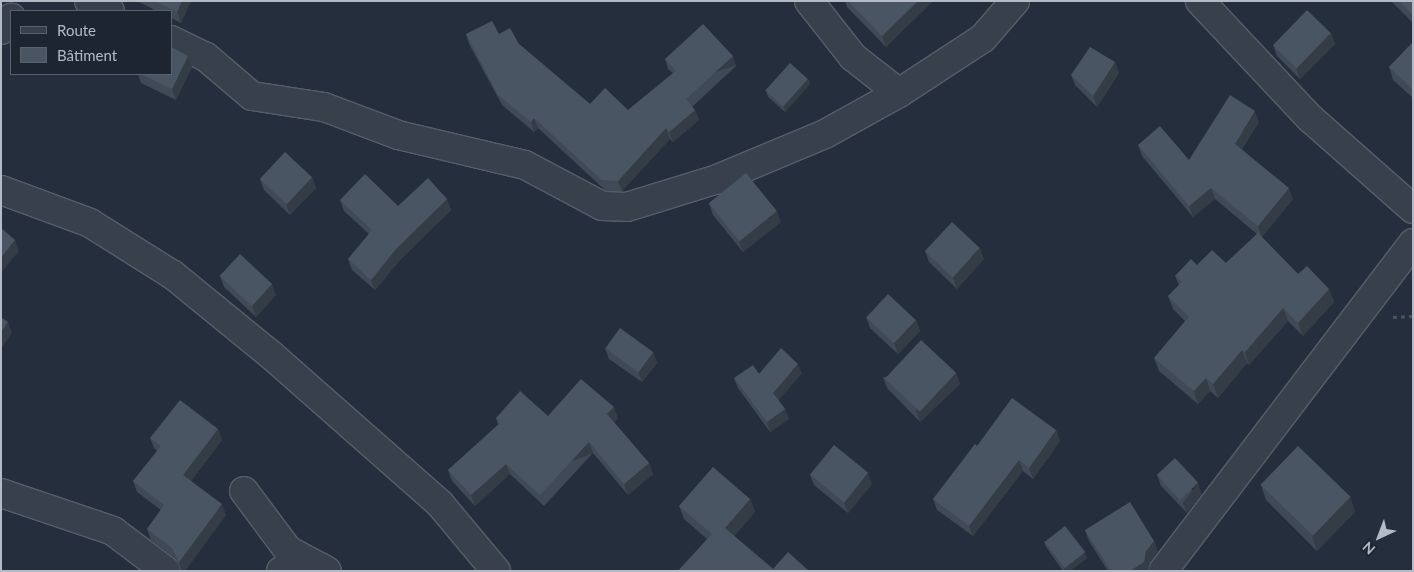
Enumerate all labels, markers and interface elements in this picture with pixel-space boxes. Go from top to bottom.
legend [10,10,172,75]
text: Route [57,21,96,39]
text: Bâtiment [57,46,117,64]
north arrow [1354,512,1404,562]
text: N [1359,538,1378,558]

